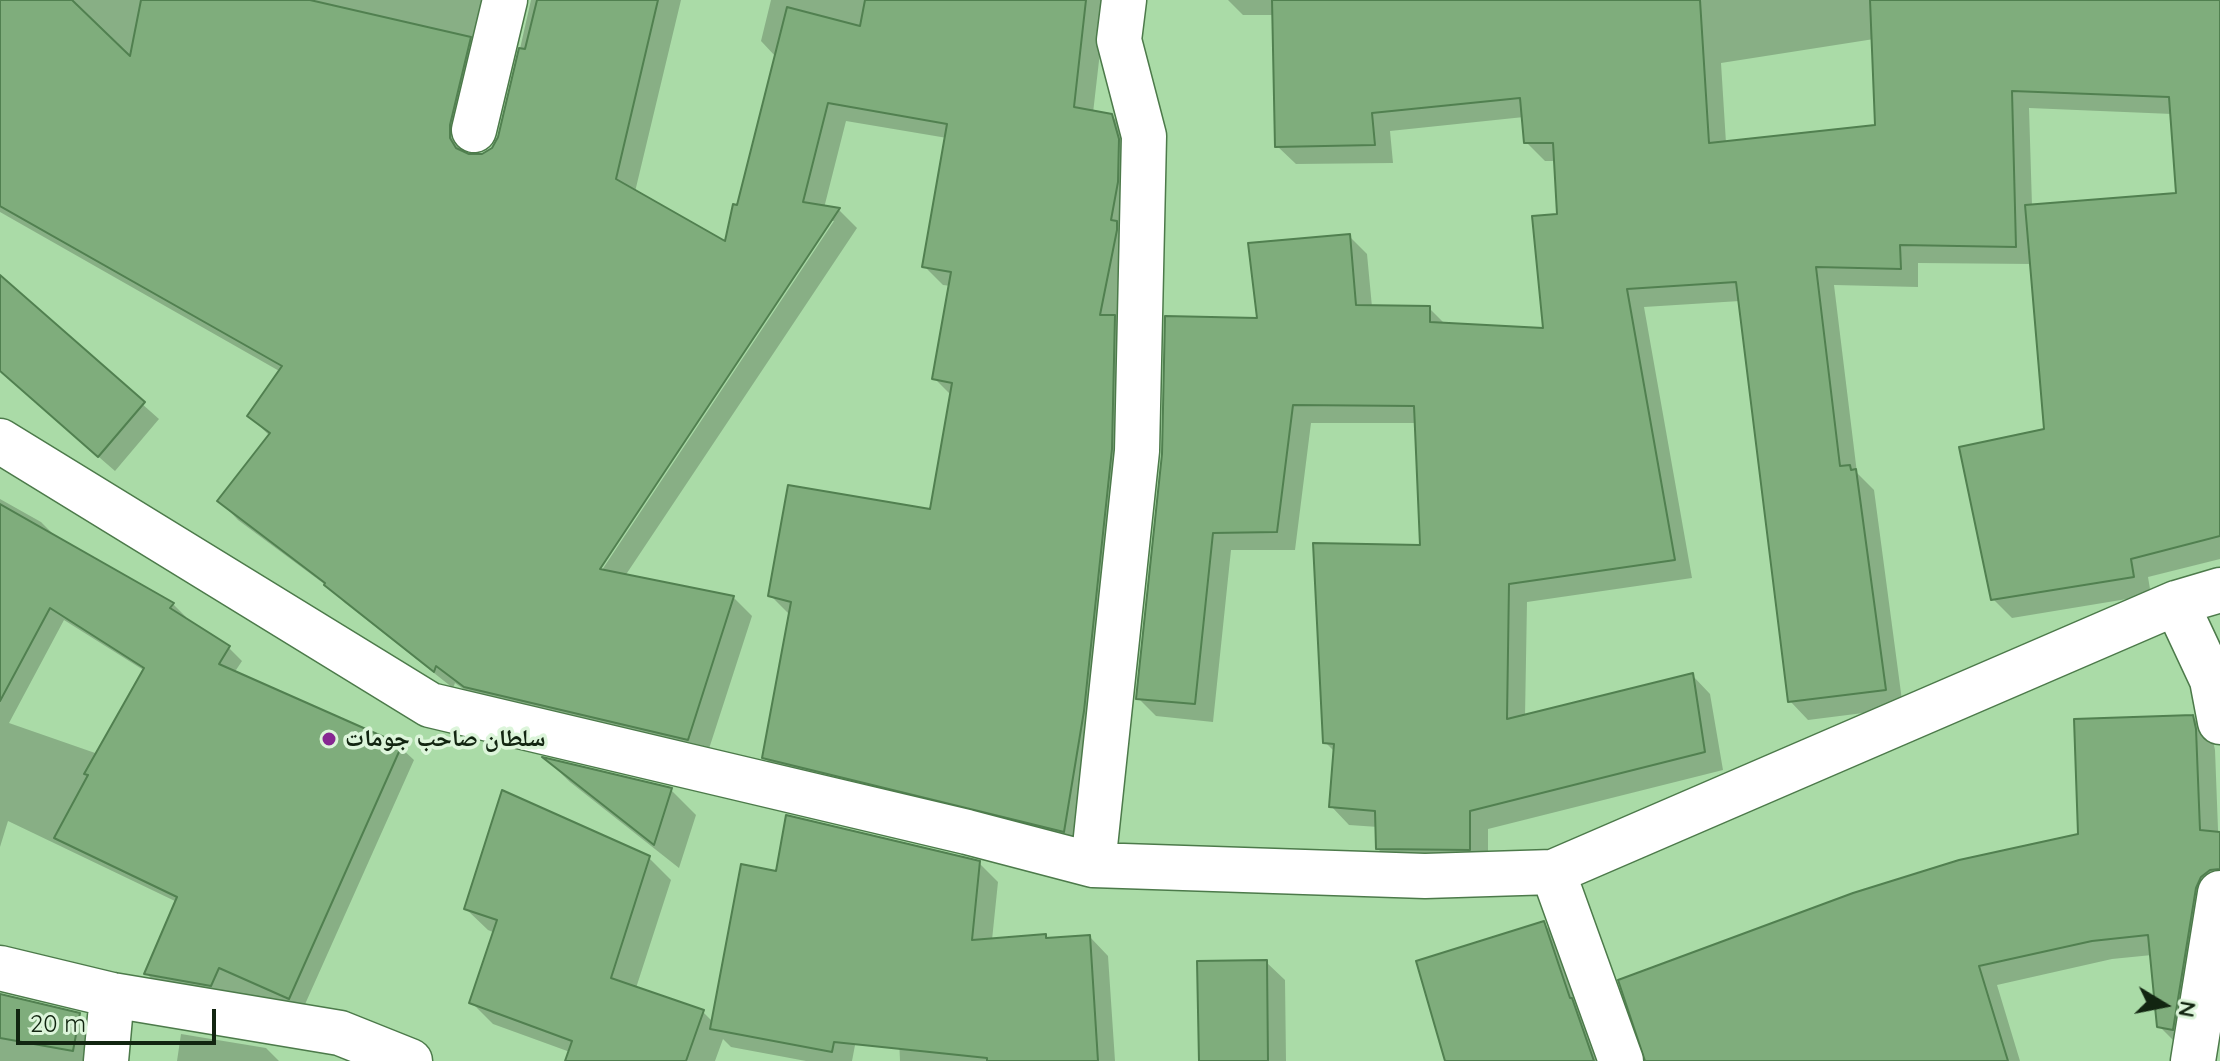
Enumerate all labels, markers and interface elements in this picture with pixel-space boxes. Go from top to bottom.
place label: سلطان صاحب جومات [345,725,546,753]
marker: سلطان صاحب جومات [320,730,338,748]
north arrow [2124,965,2204,1045]
scale bar [20,993,220,1043]
text: N [2172,999,2203,1020]
text: 20 m [30,1008,86,1038]

